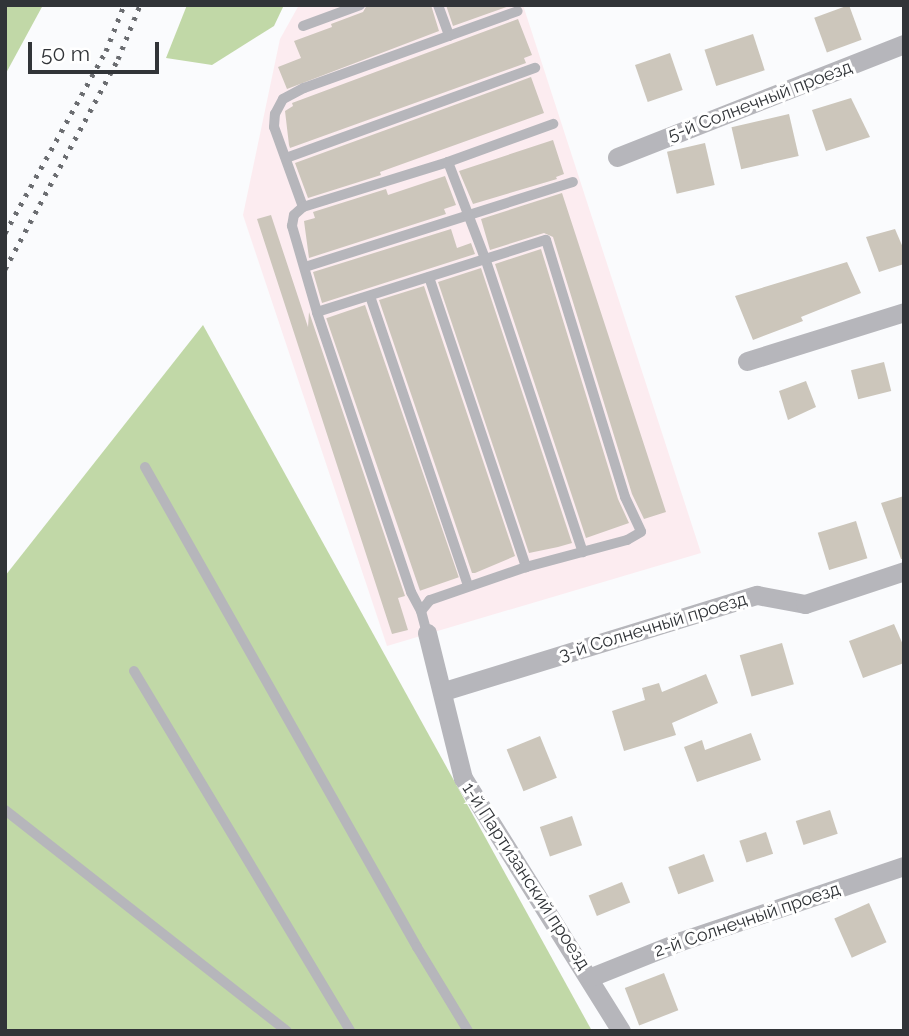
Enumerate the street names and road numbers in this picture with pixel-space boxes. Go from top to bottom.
street label: 5-й Солнечный проезд [665,56,855,146]
street label: 3-й Солнечный проезд [556,588,750,666]
street label: 1-й Партизанский проезд [457,778,595,974]
street label: 2-й Солнечный проезд [651,878,843,962]

